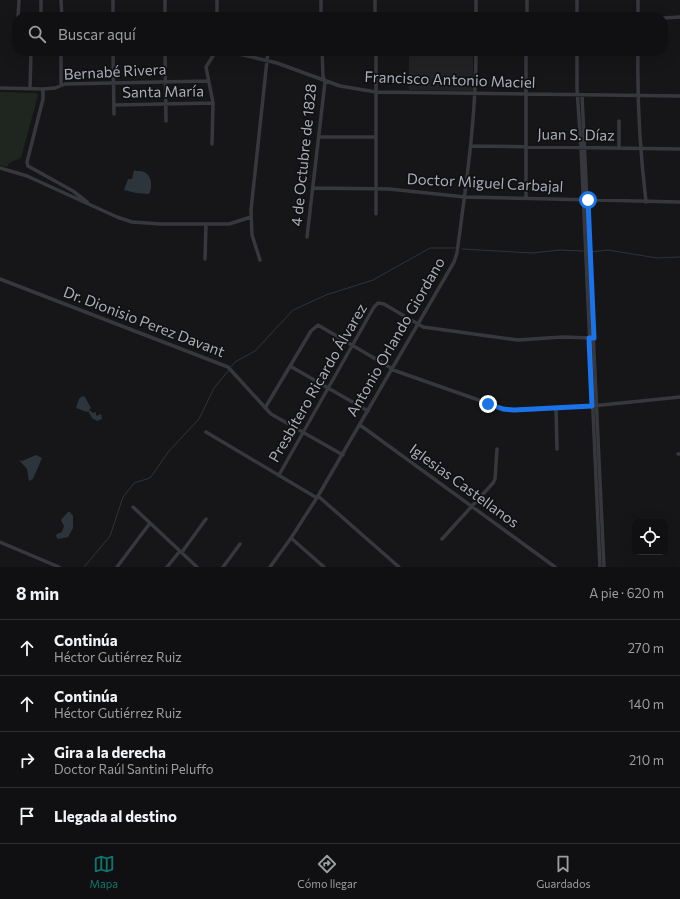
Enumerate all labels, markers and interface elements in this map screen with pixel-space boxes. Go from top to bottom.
search box [12,12,668,56]
icon: search [26,23,48,45]
text: Buscar aquí [58,25,136,43]
street label: Bernabé Rivera [63,59,167,83]
street label: Francisco Antonio Maciel [364,67,536,91]
street label: Santa María [122,81,204,101]
street label: 4 de Octubre de 1828 [287,83,319,227]
street label: Juan S. Díaz [537,124,615,144]
street label: Doctor Miguel Carbajal [406,169,564,195]
route start [579,191,597,209]
street label: Antonio Orlando Giordano [342,254,448,419]
street label: Dr. Dionisio Perez Davant [61,282,228,360]
street label: Presbítero Ricardo Álvarez [263,299,370,465]
route end [479,395,497,413]
street label: Iglesias Castellanos [406,439,523,531]
map controls [632,519,668,555]
button: locate [632,519,668,555]
text: 8 min [16,583,59,604]
text: A pie · 620 m [589,585,664,601]
text: Continúa [54,631,118,649]
icon: ahead [16,637,38,659]
text: 270 m [628,640,664,656]
text: Héctor Gutiérrez Ruiz [54,649,182,665]
text: Continúa [54,687,118,705]
icon: ahead [16,693,38,715]
text: 140 m [628,696,664,712]
text: Héctor Gutiérrez Ruiz [54,705,182,721]
text: Gira a la derecha [54,743,166,761]
icon: right [16,749,38,771]
text: 210 m [629,752,664,768]
text: Doctor Raúl Santini Peluffo [54,761,214,777]
icon: arrive [16,805,38,827]
text: Llegada al destino [54,807,177,825]
tab: Mapa [90,853,118,890]
tab: Cómo llegar [297,853,357,890]
tab: Guardados [536,853,590,890]

